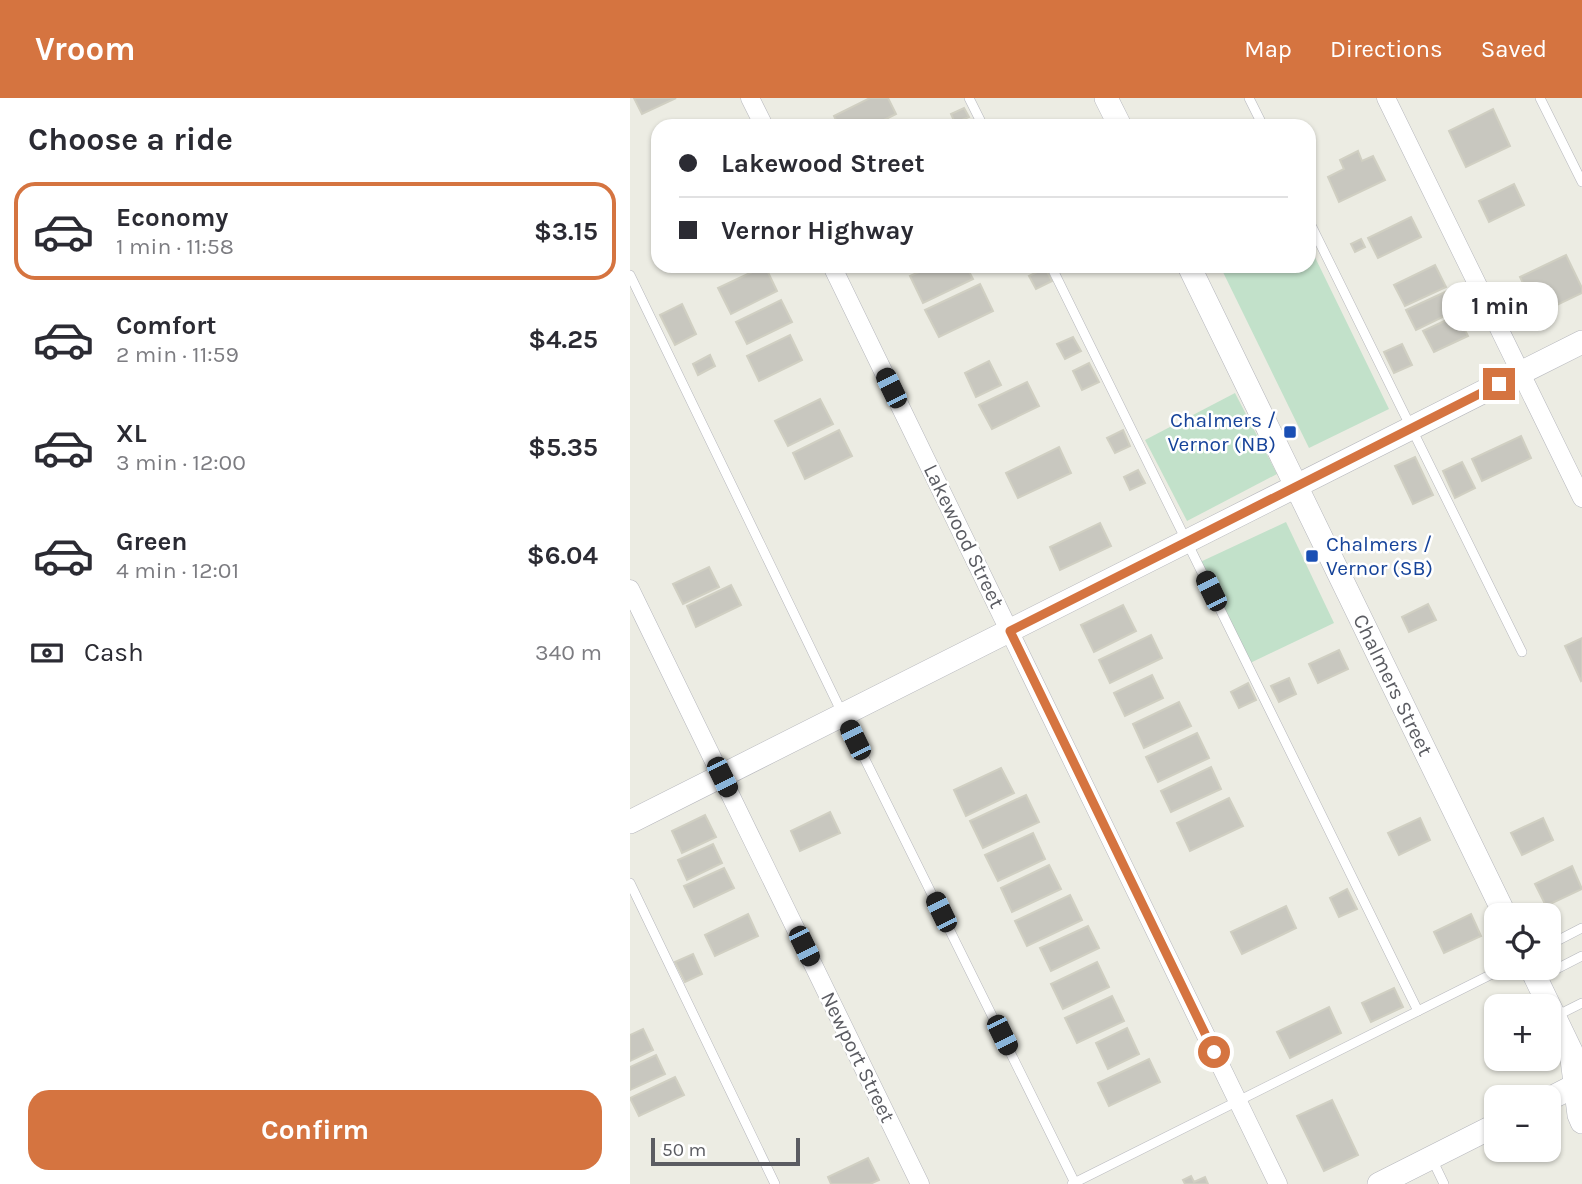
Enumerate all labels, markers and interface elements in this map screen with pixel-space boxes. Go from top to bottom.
text: Vroom [35,30,135,68]
text: Map [1244,35,1292,63]
text: Directions [1330,35,1443,63]
text: Saved [1481,35,1547,63]
text: Choose a ride [28,121,233,158]
text: Lakewood Street [721,148,925,179]
icon: car [32,200,95,263]
text: Economy [116,202,228,233]
text: Vernor Highway [721,215,914,246]
text: $3.15 [534,216,598,247]
text: 1 min · 11:58 [116,233,234,260]
callout: 1 min [1441,282,1557,331]
text: 1 min [1471,293,1529,320]
icon: car [32,308,95,371]
text: Comfort [116,310,217,341]
text: $4.25 [528,324,598,355]
text: 2 min · 11:59 [116,341,239,368]
car [873,365,910,411]
route end [1483,368,1515,400]
place label: Chalmers / Vernor (NB) [1167,408,1276,456]
icon: car [32,416,95,479]
text: XL [116,418,147,449]
marker: Chalmers / Vernor (NB) [1282,424,1298,440]
text: $5.35 [528,432,598,463]
text: 3 min · 12:00 [116,449,246,476]
street label: Lakewood Street [919,460,1009,612]
icon: car [32,524,95,587]
text: Green [116,526,188,557]
place label: Chalmers / Vernor (SB) [1326,532,1433,580]
text: $6.04 [527,540,598,571]
marker: Chalmers / Vernor (SB) [1304,548,1320,564]
text: 4 min · 12:01 [116,557,239,584]
car [1193,568,1230,614]
street label: Chalmers Street [1348,610,1438,760]
icon: cash [28,634,66,672]
text: Cash [84,637,144,668]
text: 340 m [535,639,602,666]
car [837,717,874,763]
car [704,754,741,800]
car [923,889,960,935]
map controls [1484,903,1561,1162]
button: locate [1484,903,1561,980]
car [786,923,823,969]
street label: Newport Street [816,988,900,1126]
button: + [1484,994,1561,1071]
car [984,1012,1021,1058]
route start [1198,1036,1230,1068]
button: − [1484,1085,1561,1162]
button: Confirm [28,1090,602,1170]
scale bar [651,1135,800,1167]
text: 50 m [662,1139,706,1161]

